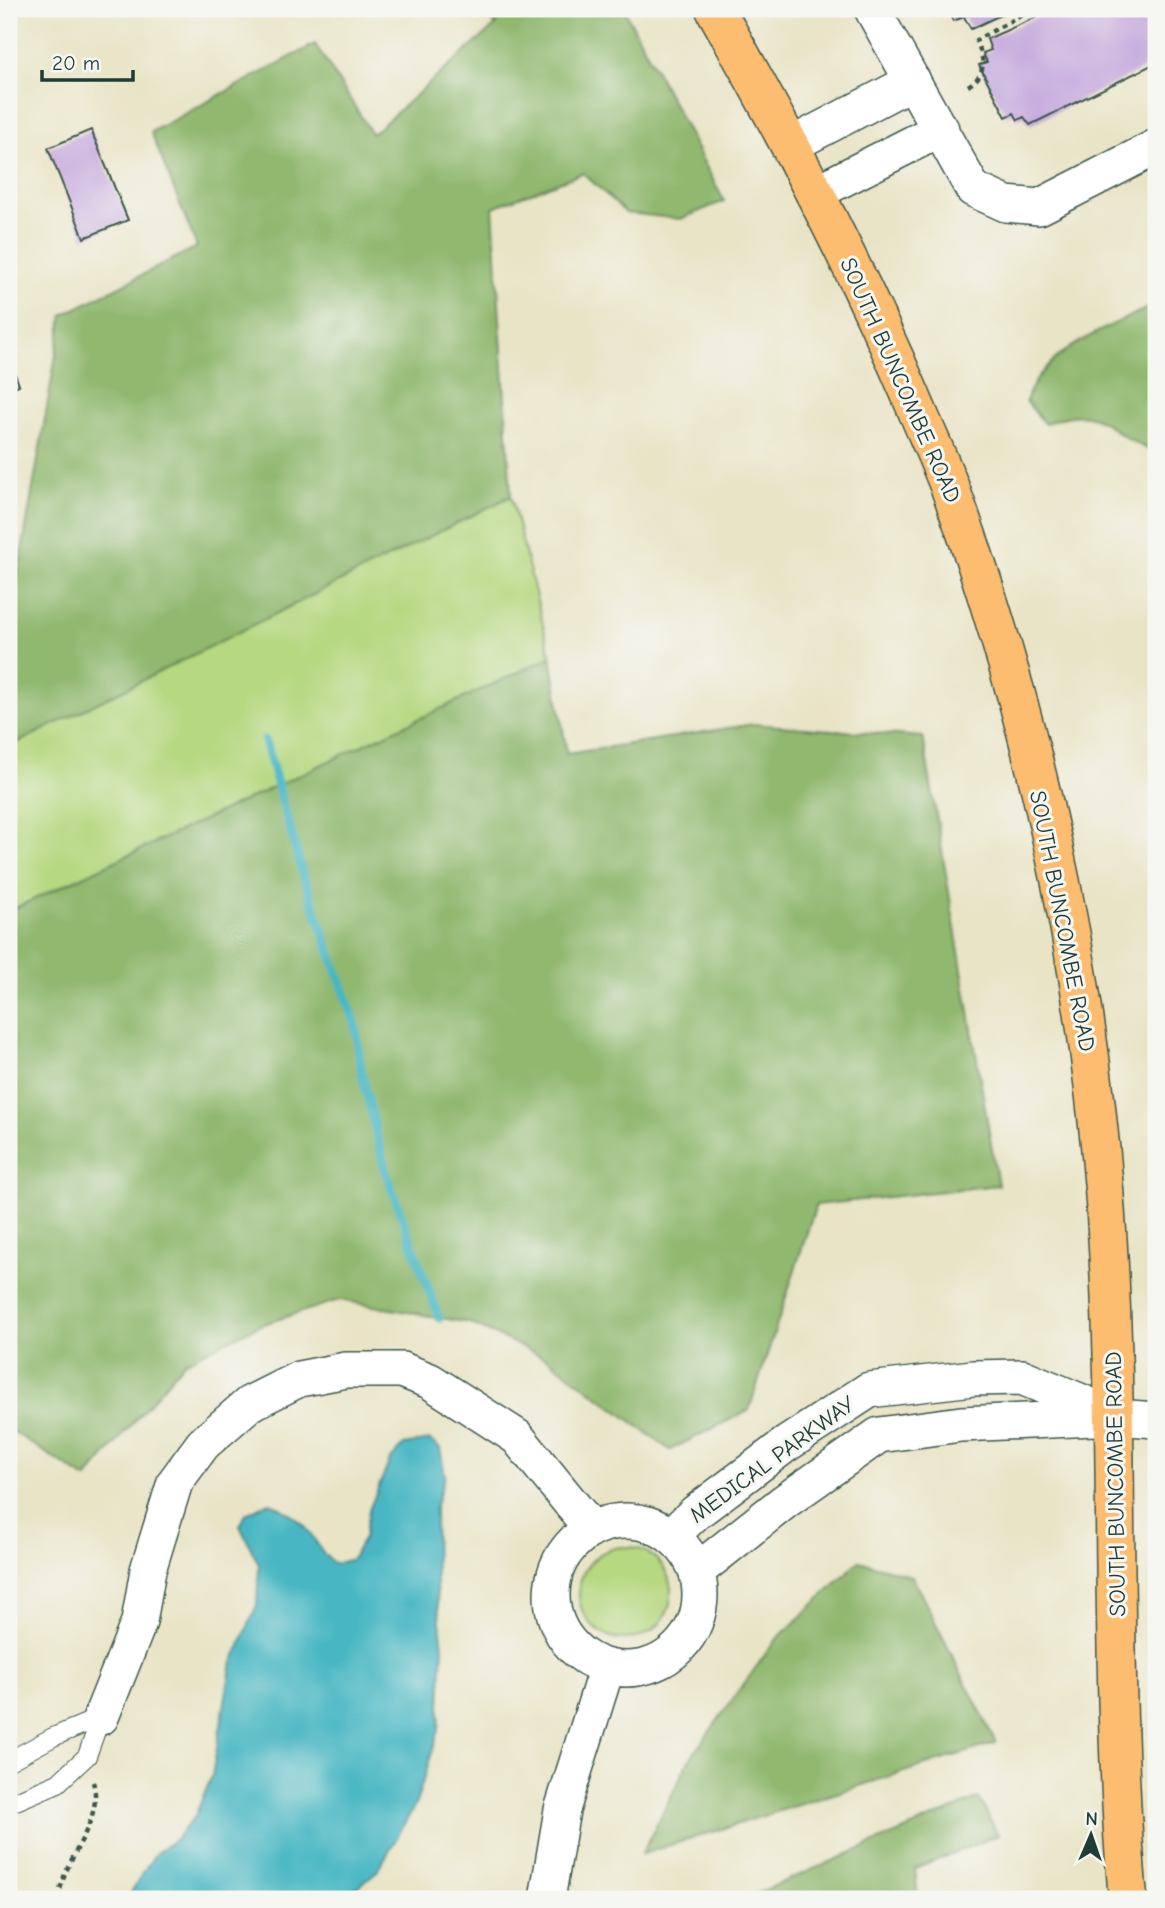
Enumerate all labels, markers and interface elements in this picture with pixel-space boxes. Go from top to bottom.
scale bar [42,38,133,82]
text: 20 m [52,51,100,75]
street label: SOUTH BUNCOMBE ROAD [834,254,967,507]
street label: SOUTH BUNCOMBE ROAD [1024,788,1101,1054]
street label: SOUTH BUNCOMBE ROAD [1100,1351,1131,1617]
street label: MEDICAL PARKWAY [684,1390,861,1529]
north arrow [1056,1800,1126,1870]
text: N [1085,1808,1098,1830]

